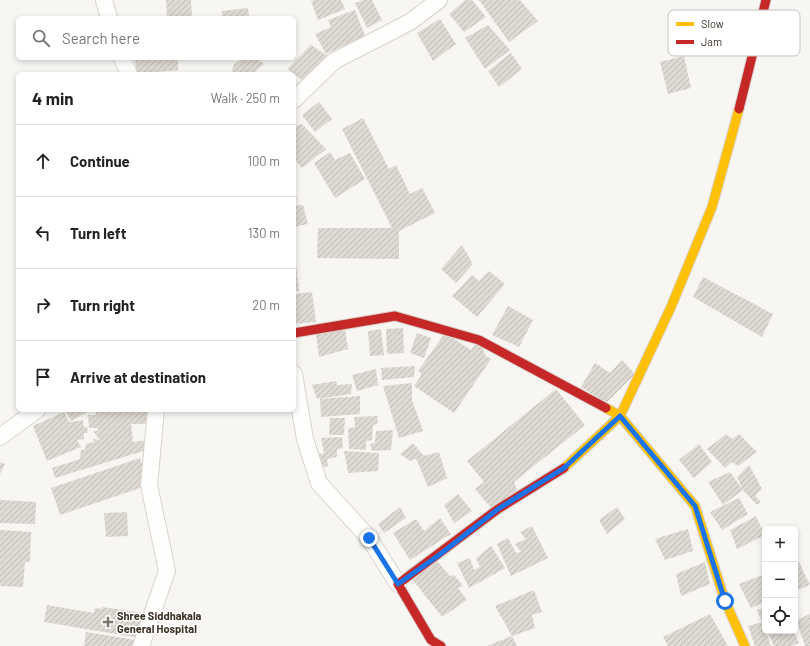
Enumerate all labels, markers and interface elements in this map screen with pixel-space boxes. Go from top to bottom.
legend [668,10,800,56]
search box [16,16,296,60]
text: Slow [701,17,724,30]
icon: search [30,27,52,49]
text: Search here [62,29,140,47]
text: Jam [701,35,722,48]
text: 4 min [32,88,74,108]
text: Walk · 250 m [211,90,280,106]
icon: ahead [32,150,54,172]
text: Continue [70,152,130,170]
text: 100 m [247,153,280,169]
icon: left [32,222,54,244]
text: Turn left [70,224,126,242]
text: 130 m [248,225,280,241]
icon: right [32,294,54,316]
text: Turn right [70,296,135,314]
text: 20 m [252,297,280,313]
icon: arrive [32,366,54,388]
text: Arrive at destination [70,368,206,386]
map controls [762,526,798,634]
button: + [762,526,798,562]
route end [360,529,378,547]
button: − [762,562,798,598]
route start [716,592,734,610]
button: locate [762,598,798,634]
place label: Shree Siddhakala General Hospital [117,609,202,635]
marker: Shree Siddhakala General Hospital [102,616,114,628]

